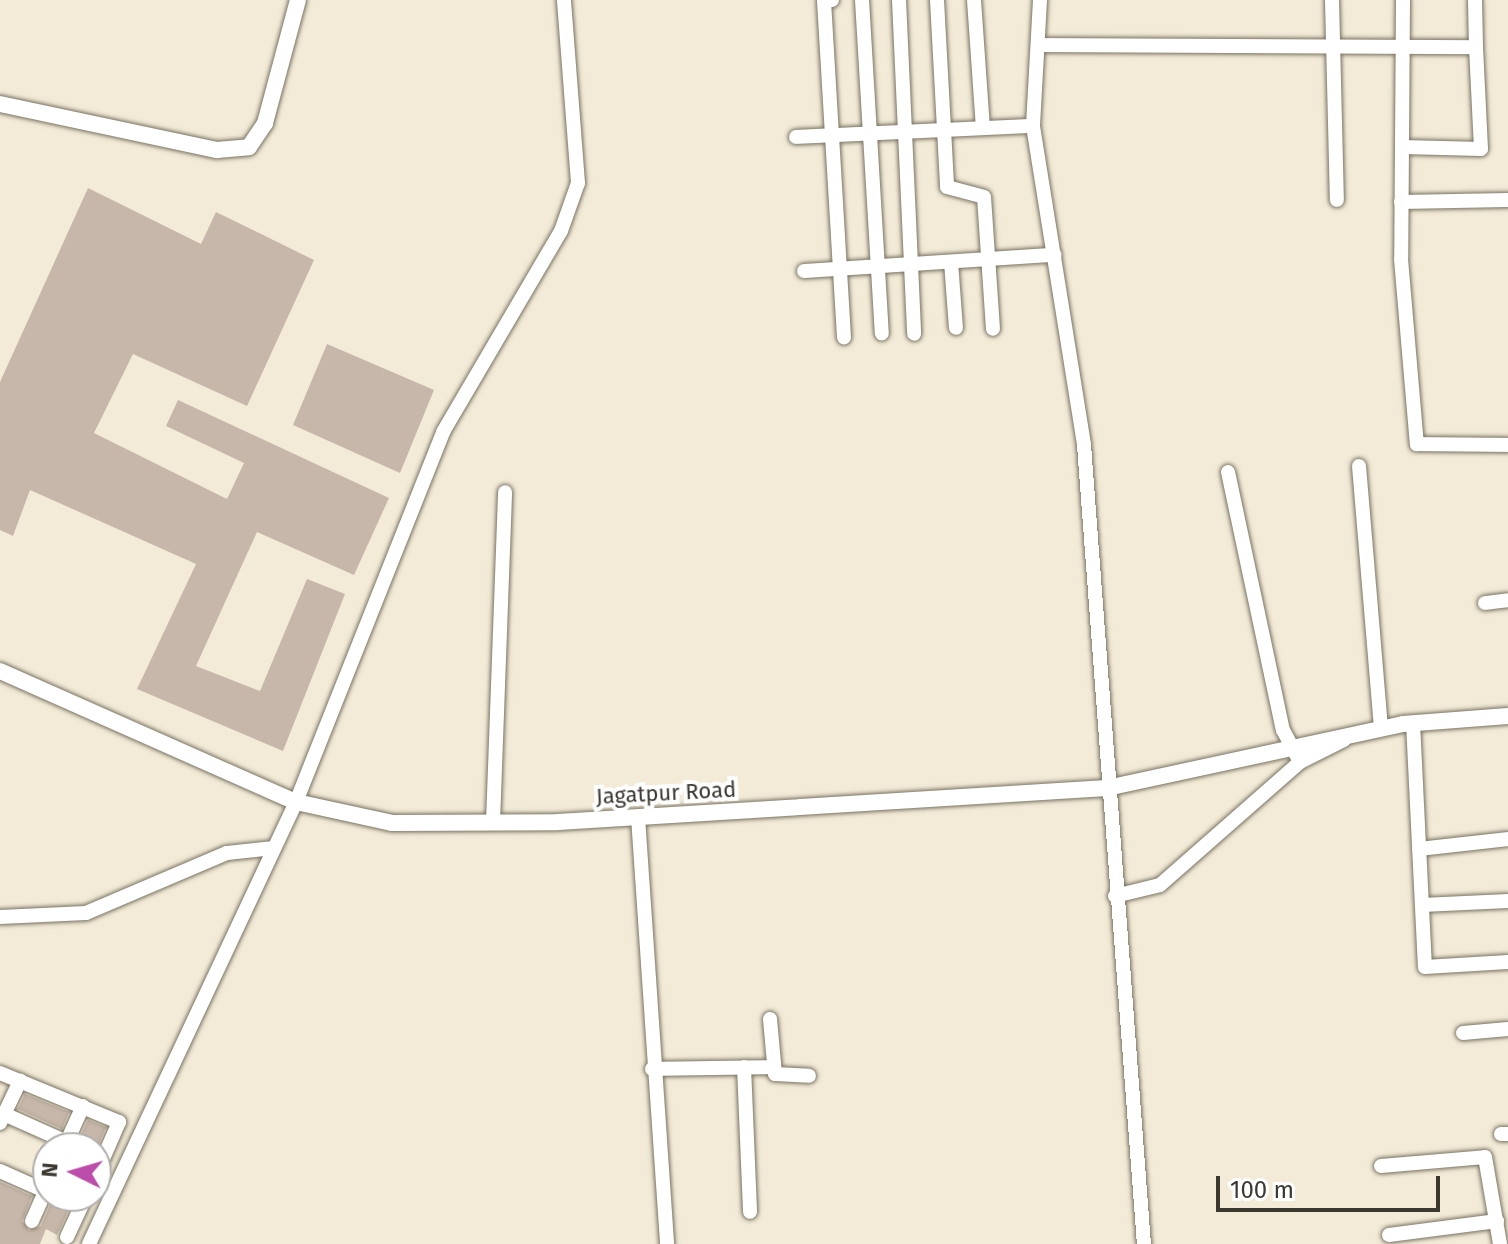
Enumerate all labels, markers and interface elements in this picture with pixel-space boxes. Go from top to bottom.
street label: Jagatpur Road [595,776,737,810]
north arrow [32,1132,112,1212]
scale bar [1220,1160,1444,1210]
text: N [36,1162,64,1178]
text: 100 m [1230,1176,1294,1204]

